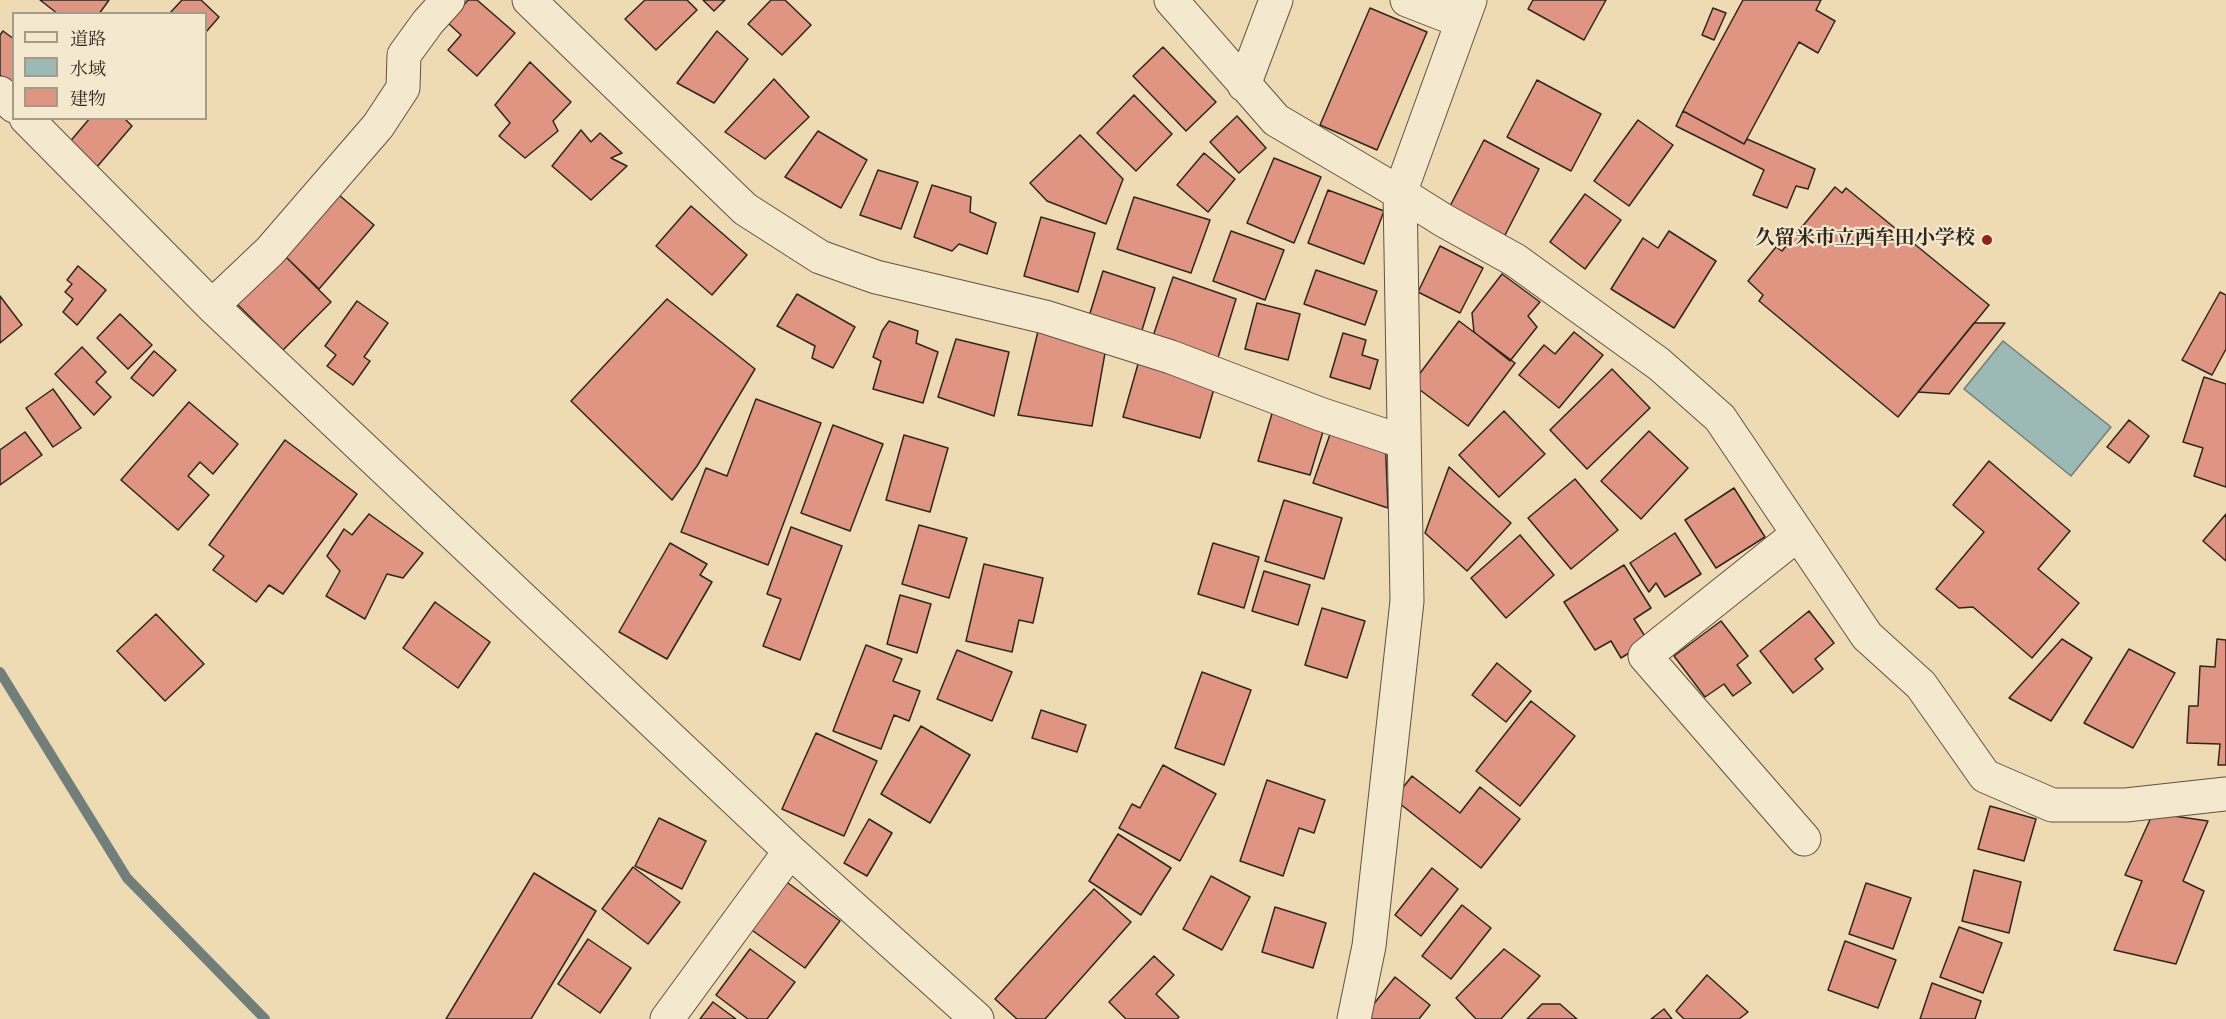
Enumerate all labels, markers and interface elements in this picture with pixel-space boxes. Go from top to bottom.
legend [12,12,207,120]
text: 道路 [70,28,106,51]
text: 水域 [70,58,106,81]
text: 建物 [70,88,106,111]
place label: 久留米市立西牟田小学校 [1755,228,1975,252]
marker: 久留米市立西牟田小学校 [1980,233,1994,247]

